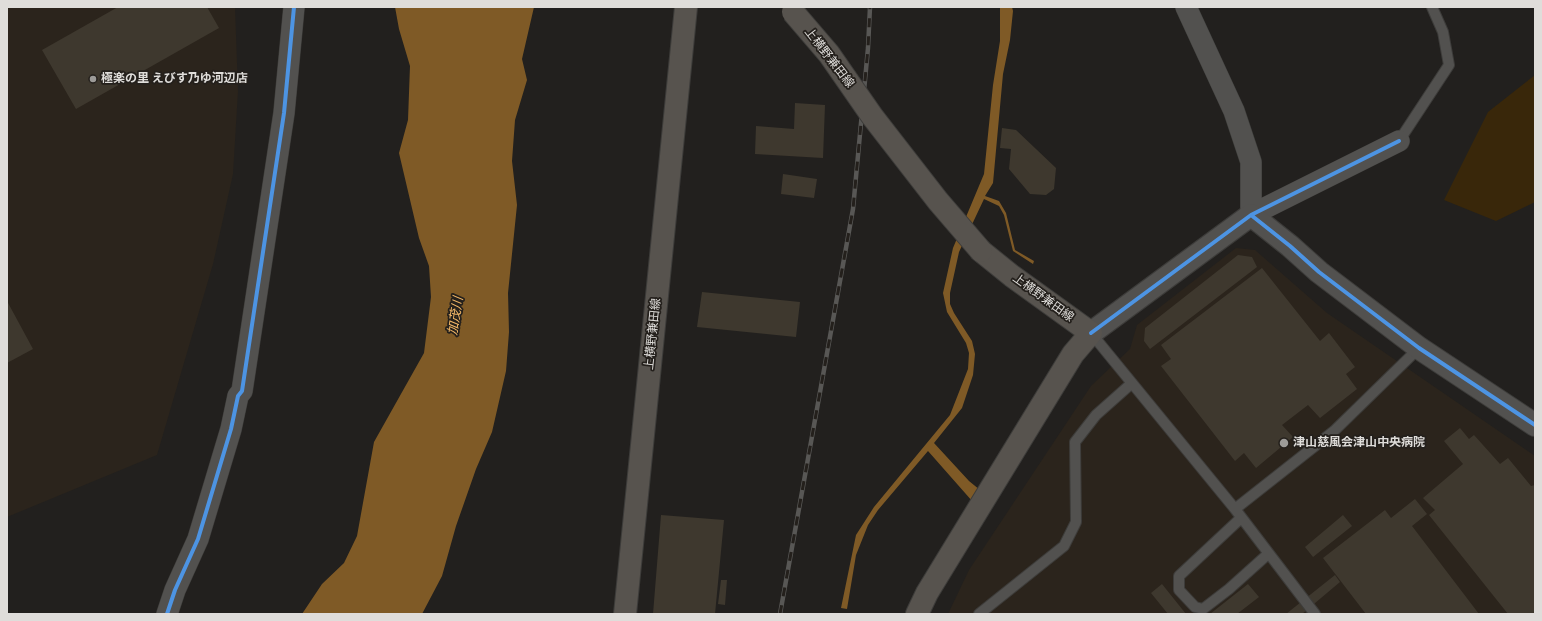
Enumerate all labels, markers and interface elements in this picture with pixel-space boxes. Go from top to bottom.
street label: 上横野兼田線 [801,25,857,91]
place label: 極楽の里 えびす乃ゆ河辺店 [101,72,248,86]
marker: 極楽の里 えびす乃ゆ河辺店 [88,74,98,84]
street label: 上横野兼田線 [1010,271,1076,325]
water label: 加茂川 [445,296,467,336]
street label: 上横野兼田線 [642,297,664,371]
place label: 津山慈風会津山中央病院 [1293,436,1425,450]
marker: 津山慈風会津山中央病院 [1278,437,1290,449]

